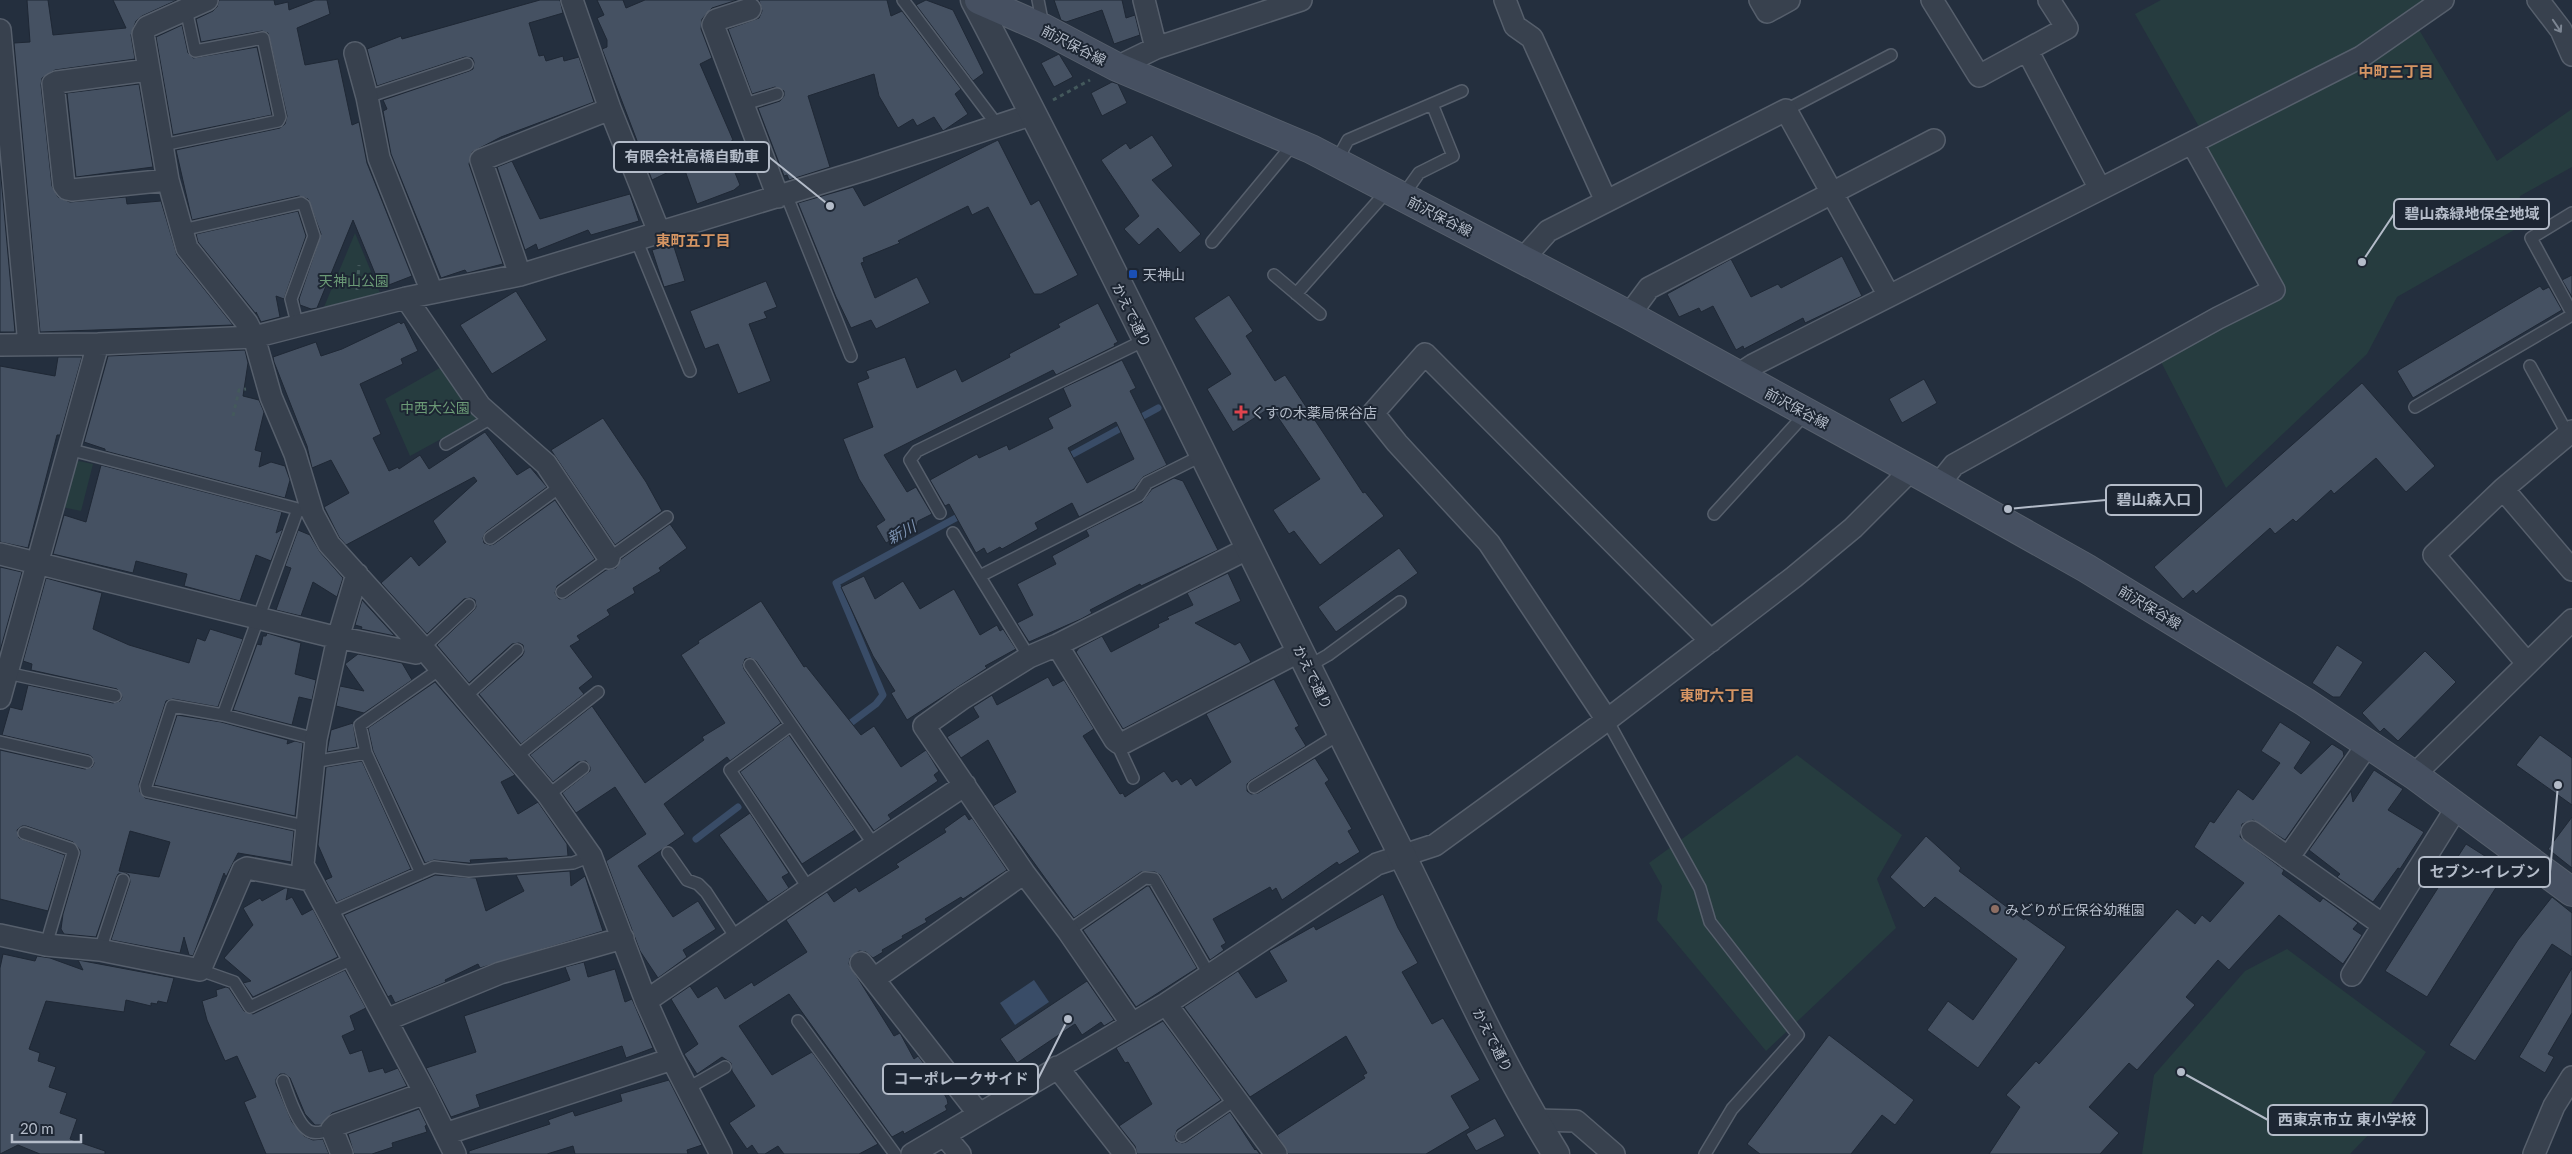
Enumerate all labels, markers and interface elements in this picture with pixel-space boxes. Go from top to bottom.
one-way arrow [2552,19,2562,33]
street label: 前沢保谷線 [1039,22,1109,68]
district label: 中町三丁目 [2358,62,2434,80]
callout: 有限会社高橋自動車 [614,142,769,172]
text: 有限会社高橋自動車 [624,147,760,165]
street label: 前沢保谷線 [1405,193,1475,239]
callout: 碧山森緑地保全地域 [2394,199,2549,229]
text: 碧山森緑地保全地域 [2404,204,2540,222]
district label: 東町五丁目 [655,231,731,249]
place label: 天神山 [1143,266,1185,283]
marker: 天神山 [1127,268,1139,280]
park label: 天神山公園 [319,272,389,289]
street label: かえで通り [1109,280,1155,350]
street label: 前沢保谷線 [1762,384,1832,432]
park label: 中西大公園 [400,399,470,416]
place label: くすの木薬局保谷店 [1251,404,1377,421]
marker: くすの木薬局保谷店 [1235,406,1247,418]
callout: 碧山森入口 [2106,485,2201,515]
text: 碧山森入口 [2116,490,2192,508]
water label: 新川 [884,516,920,547]
street label: 前沢保谷線 [2116,582,2184,632]
street label: かえで通り [1290,642,1336,712]
district label: 東町六丁目 [1679,686,1755,704]
callout: セブン-イレブン [2419,857,2550,887]
text: セブン-イレブン [2430,862,2540,880]
place label: みどりが丘保谷幼稚園 [2005,901,2145,918]
marker: みどりが丘保谷幼稚園 [1989,903,2001,915]
street label: かえで通り [1470,1005,1516,1075]
callout: コーポレークサイド [883,1064,1038,1094]
text: コーポレークサイド [893,1069,1029,1087]
callout: 西東京市立 東小学校 [2268,1105,2427,1135]
text: 西東京市立 東小学校 [2278,1110,2416,1128]
scale bar [12,1112,81,1144]
text: 20 m [20,1119,54,1137]

